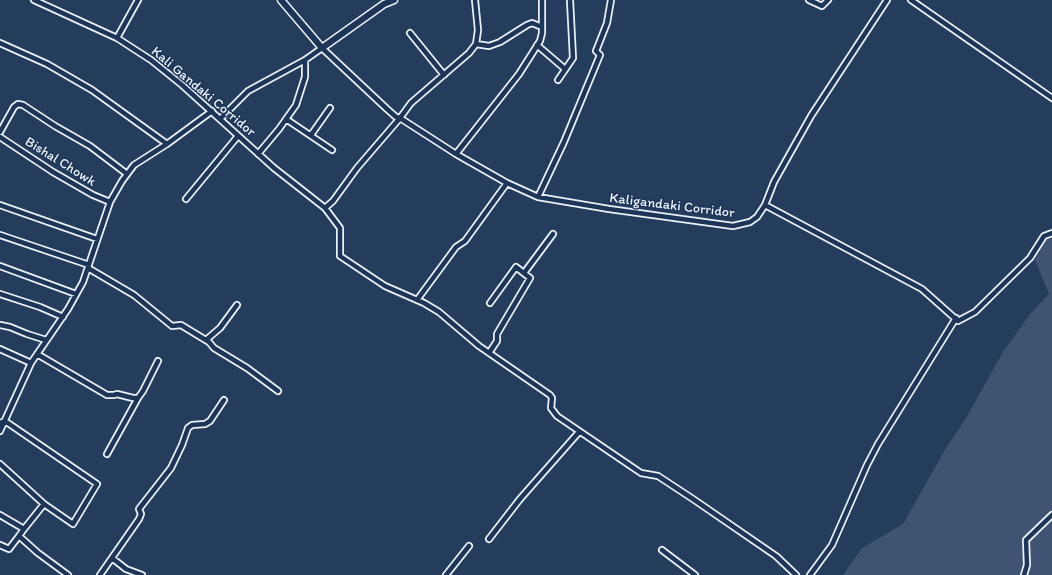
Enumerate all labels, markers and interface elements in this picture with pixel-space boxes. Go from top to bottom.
street label: Kali Gandaki Corridor [147,43,259,141]
street label: Bishal Chowk [21,134,99,190]
street label: Kaligandaki Corridor [609,190,735,222]

